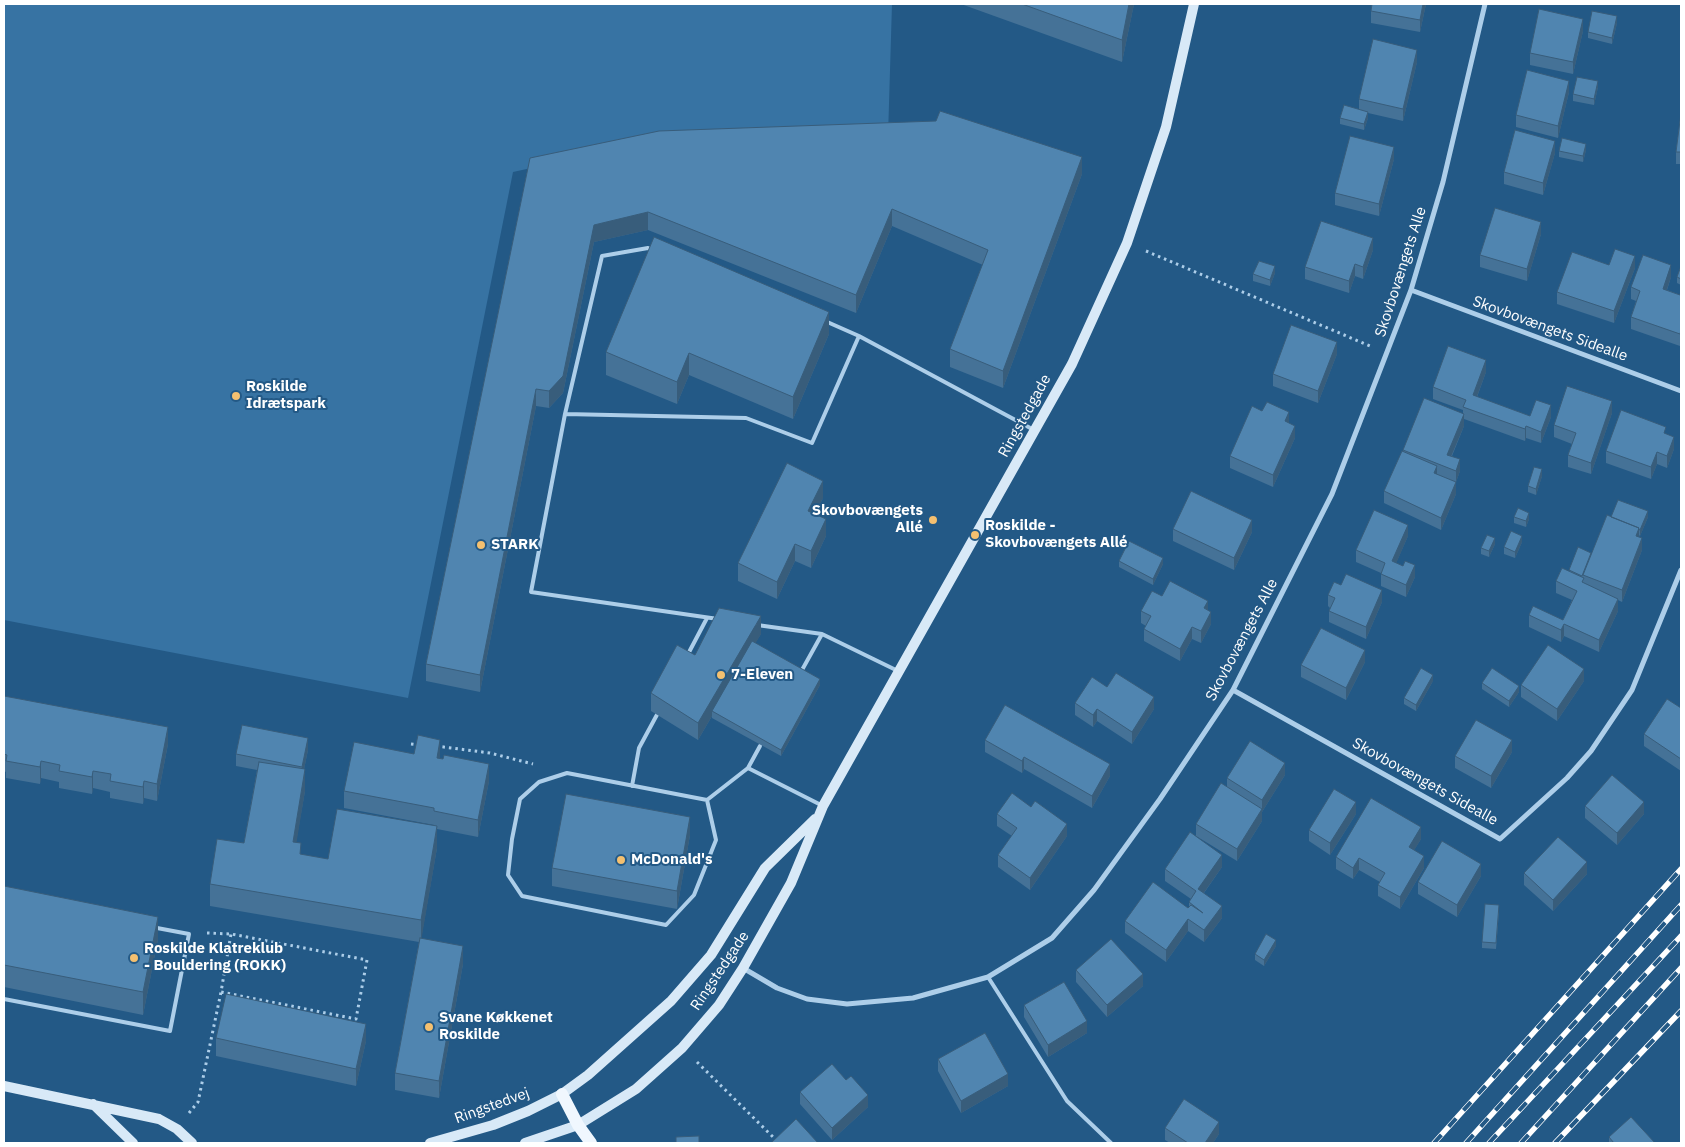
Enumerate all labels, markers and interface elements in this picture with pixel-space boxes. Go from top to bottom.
street label: Skovbovængets Alle [1371,205,1431,339]
street label: Skovbovængets Sidealle [1470,293,1630,365]
street label: Ringstedgade [995,371,1055,461]
place label: Roskilde Idrætspark [246,378,326,413]
marker: Roskilde Idrætspark [230,390,242,402]
place label: Skovbovængets Allé [812,502,923,537]
marker: Skovbovængets Allé [927,514,939,526]
place label: Roskilde - Skovbovængets Allé [985,517,1127,552]
marker: Roskilde - Skovbovængets Allé [969,529,981,541]
place label: STARK [491,536,539,554]
marker: STARK [475,539,487,551]
street label: Skovbovængets Alle [1202,576,1282,704]
place label: 7-Eleven [731,666,793,684]
marker: 7-Eleven [715,669,727,681]
street label: Skovbovængets Sidealle [1349,734,1501,830]
place label: McDonald's [631,851,713,869]
marker: McDonald's [615,854,627,866]
street label: Ringstedgade [687,928,753,1014]
place label: Roskilde Klatreklub - Bouldering (ROKK) [144,940,286,975]
marker: Roskilde Klatreklub - Bouldering (ROKK) [128,952,140,964]
place label: Svane Køkkenet Roskilde [439,1009,553,1044]
marker: Svane Køkkenet Roskilde [423,1021,435,1033]
street label: Ringstedvej [452,1084,532,1128]

